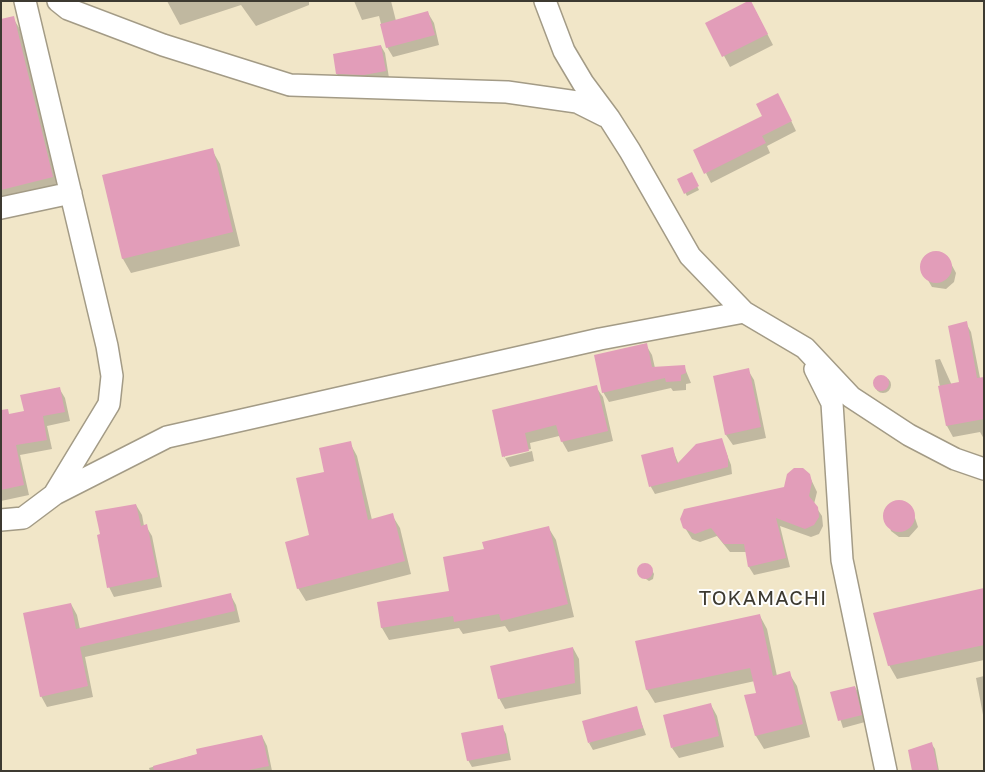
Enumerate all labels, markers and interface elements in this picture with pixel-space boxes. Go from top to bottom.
district label: TOKAMACHI [698,587,828,611]

